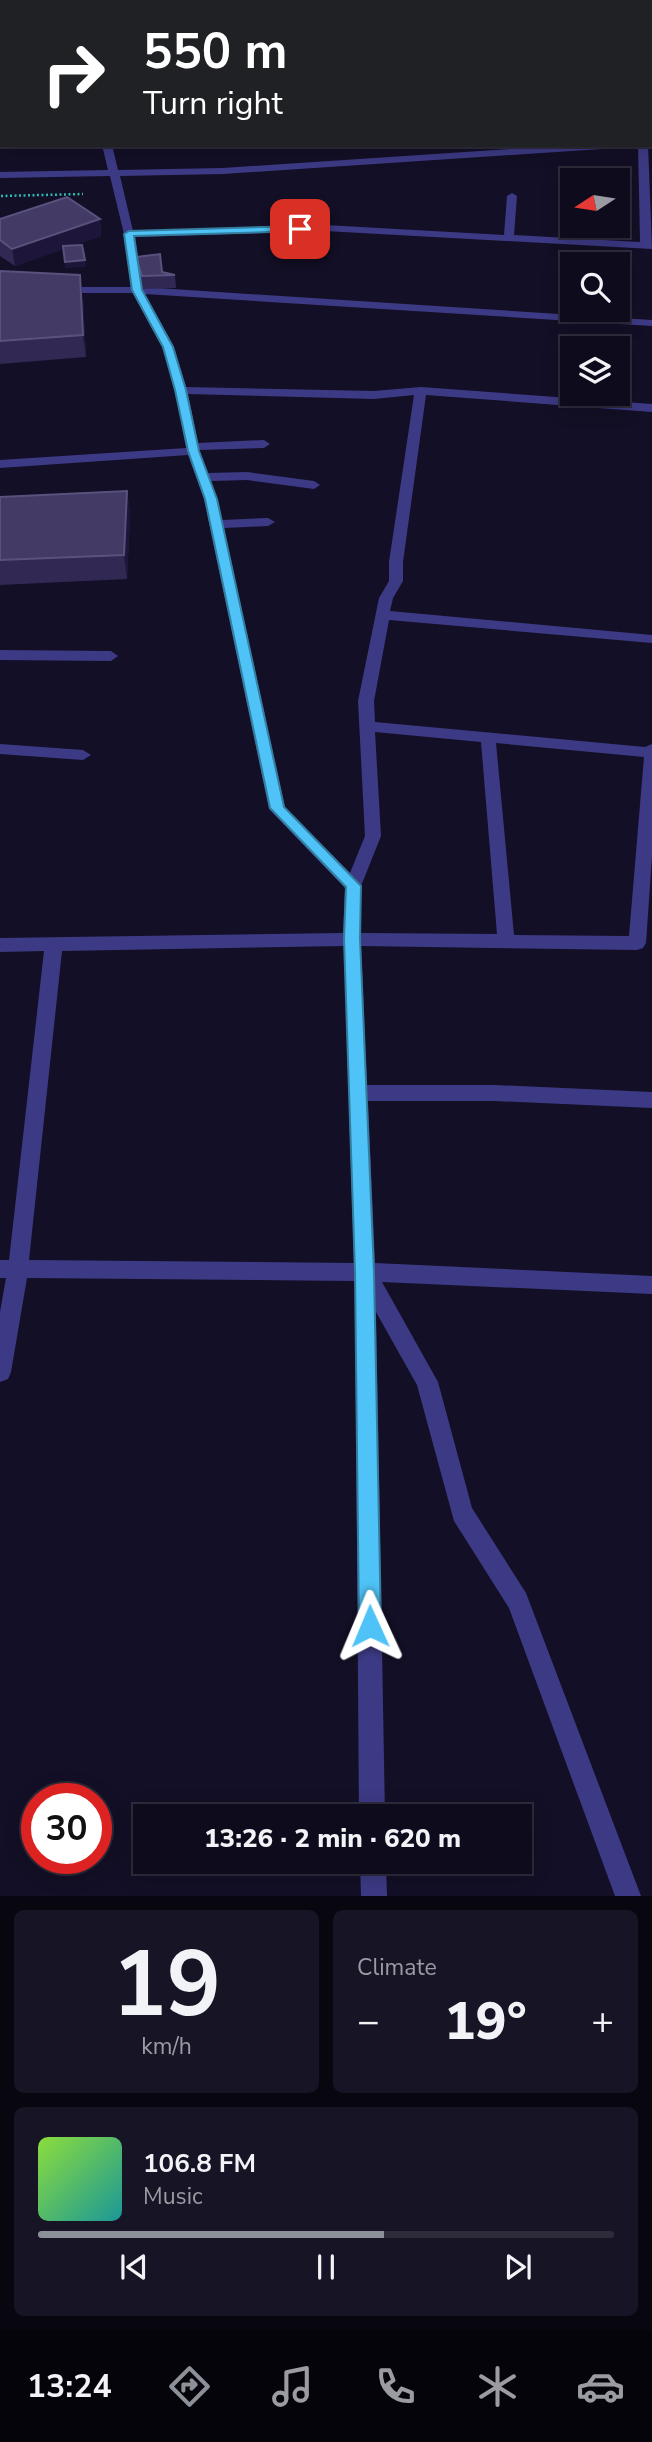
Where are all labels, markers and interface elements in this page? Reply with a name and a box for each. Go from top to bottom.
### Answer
text: 550 m [143,18,287,85]
icon: right [28,28,119,119]
text: Turn right [143,82,283,125]
north arrow [560,168,630,238]
map controls [560,168,630,406]
pin [270,199,330,259]
icon: arrive [281,210,319,248]
button: search [560,252,630,322]
button: layers [560,336,630,406]
position arrow [333,1589,407,1663]
speed limit sign: 30 [21,1783,112,1874]
text: 13:26 · 2 min · 620 m [204,1821,461,1856]
text: 19 [112,1923,221,2047]
text: Climate [357,1952,437,1983]
text: 19° [444,1986,527,2057]
text: − [357,1996,380,2047]
text: + [591,1996,614,2047]
text: km/h [141,2031,192,2062]
text: 106.8 FM [143,2146,256,2181]
text: Music [143,2181,203,2212]
icon: previous [115,2248,153,2286]
icon: pause [307,2248,345,2286]
icon: next [499,2248,537,2286]
icon: directions [165,2362,214,2411]
icon: music [268,2362,317,2411]
icon: phone [371,2362,420,2411]
icon: climate [473,2362,522,2411]
icon: car [576,2362,625,2411]
text: 13:24 [27,2365,112,2408]

